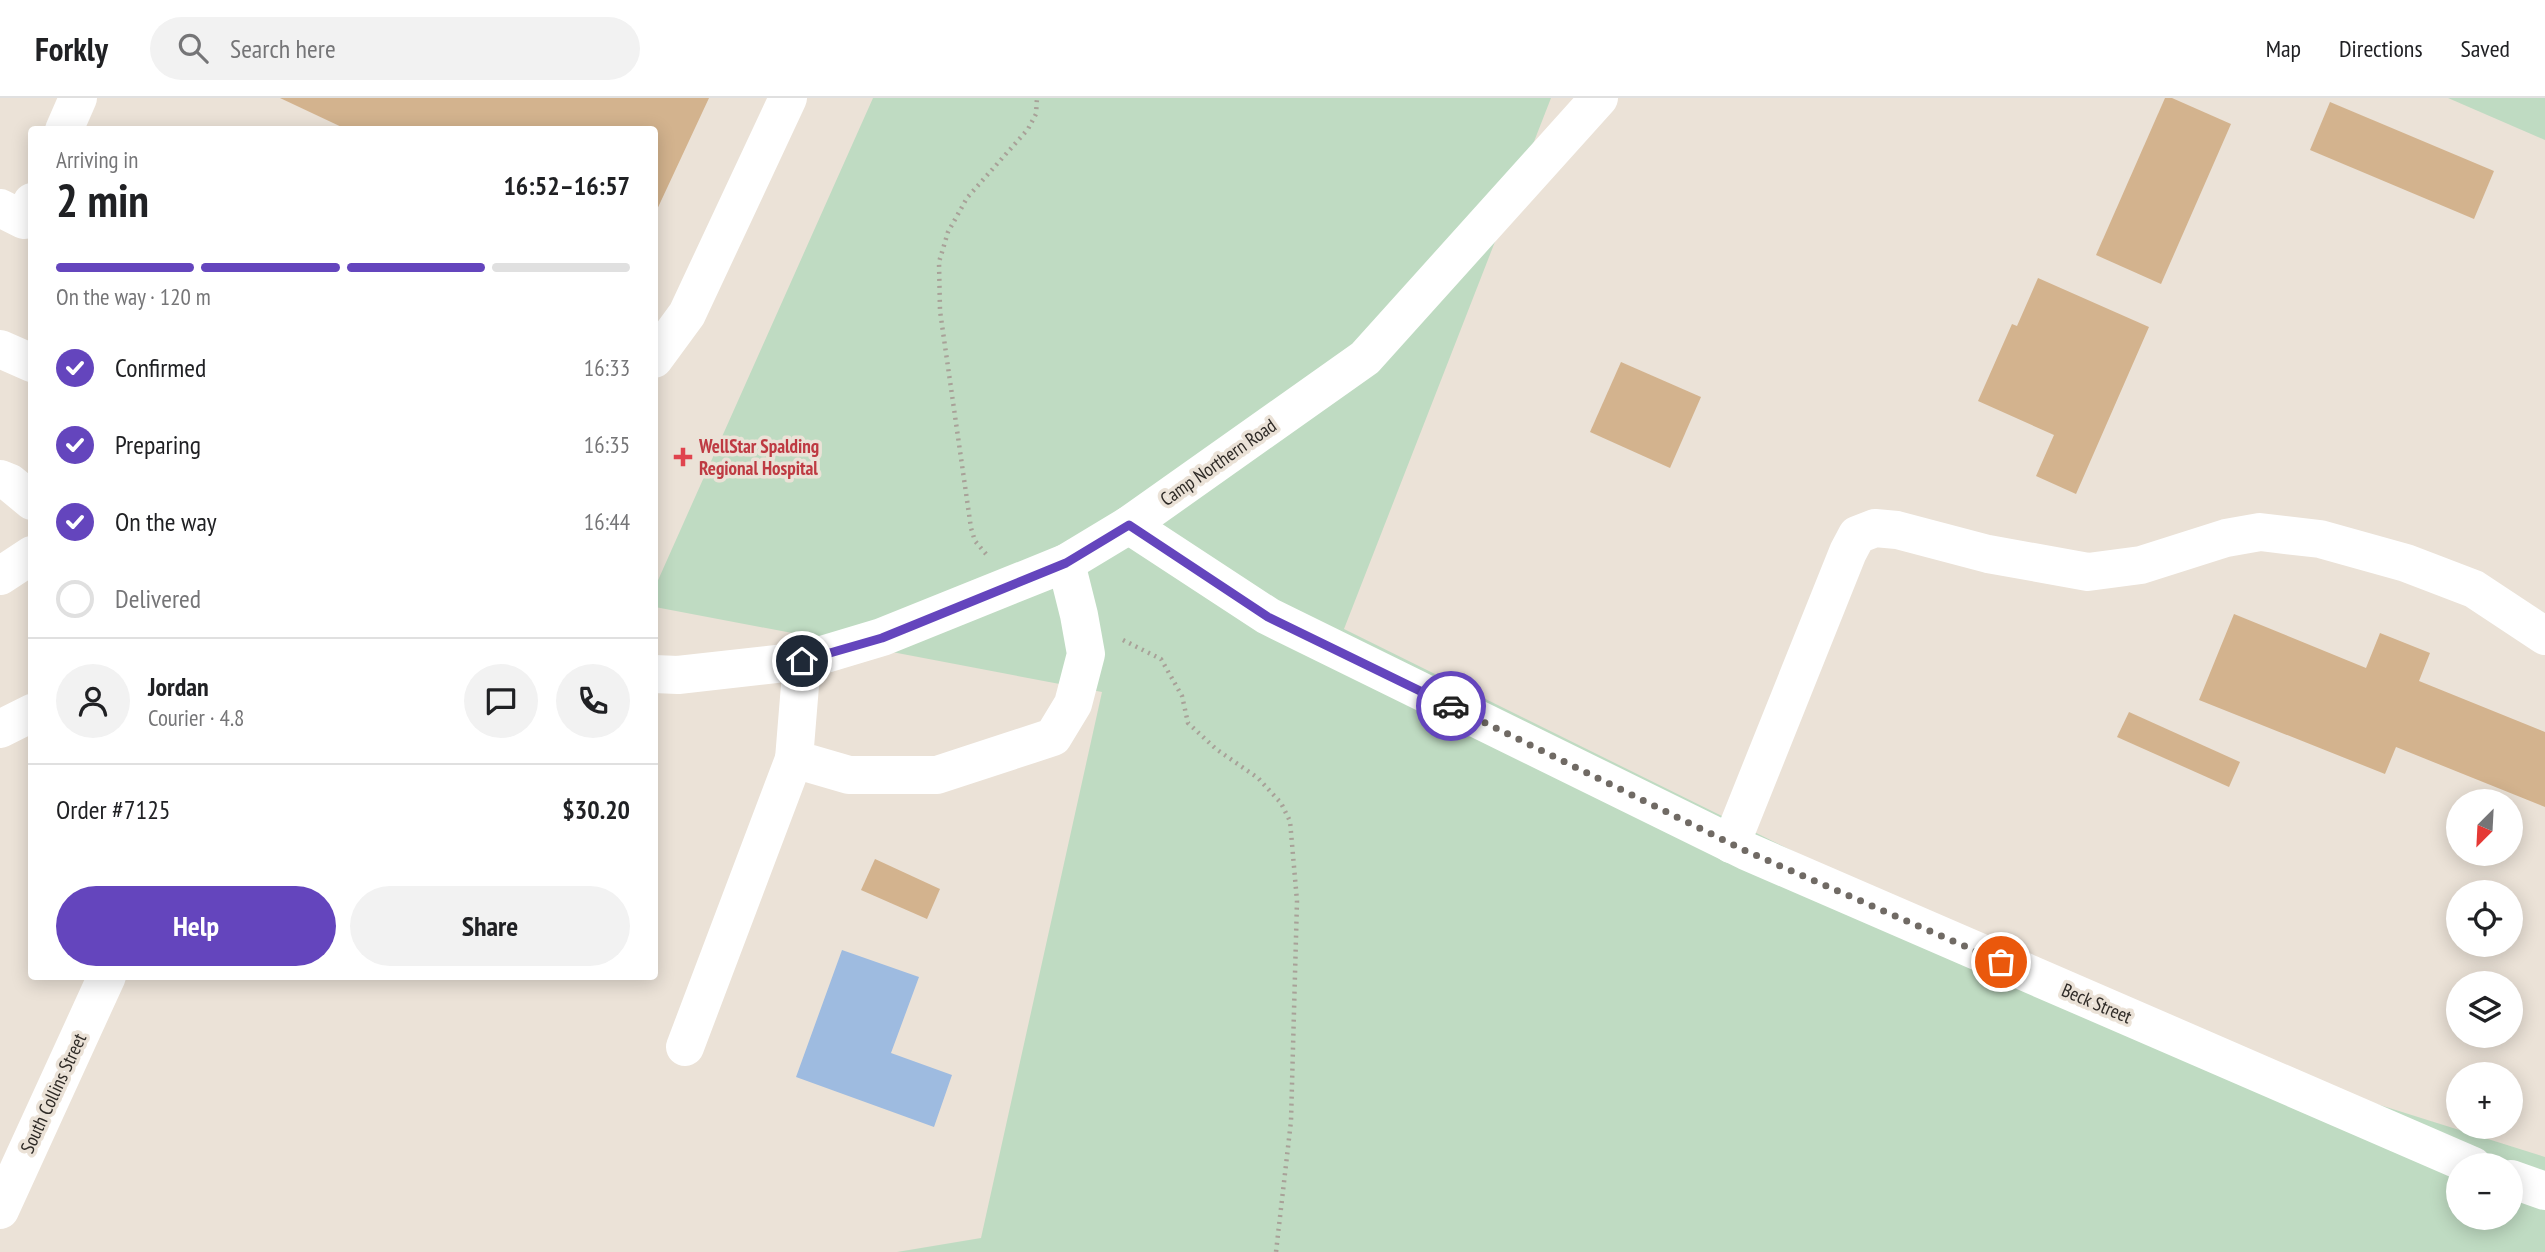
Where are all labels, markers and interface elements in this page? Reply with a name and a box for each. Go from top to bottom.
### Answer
search box [150,17,640,80]
text: Forkly [35,27,108,70]
icon: search [174,29,212,67]
text: Search here [230,32,336,65]
text: Map [2266,33,2301,64]
text: Directions [2339,33,2423,64]
text: Saved [2461,33,2510,64]
text: Arriving in [56,145,138,174]
text: 16:52–16:57 [503,169,630,202]
text: 2 min [56,170,149,230]
text: On the way · 120 m [56,282,211,311]
icon: check [56,349,94,387]
text: Confirmed [115,351,206,384]
text: 16:33 [584,353,630,382]
street label: Camp Northern Road [1155,413,1281,511]
icon: check [56,426,94,464]
text: Preparing [115,428,201,461]
text: 16:35 [584,430,630,459]
place label: WellStar Spalding Regional Hospital [698,434,819,480]
marker: WellStar Spalding Regional Hospital [673,447,693,467]
icon: check [56,503,94,541]
text: On the way [115,505,217,538]
text: 16:44 [584,507,630,536]
text: Delivered [115,582,201,615]
pin [772,631,832,691]
icon: home [783,642,821,680]
button: person [56,664,130,738]
button: chat [464,664,538,738]
button: phone [556,664,630,738]
text: Jordan [148,670,209,703]
courier [1416,671,1486,741]
icon: car [1432,687,1470,725]
text: Courier · 4.8 [148,703,244,732]
north arrow [2446,789,2524,866]
map controls [2446,789,2523,1230]
text: Order #7125 [56,793,171,826]
text: $30.20 [562,793,630,826]
button: locate [2446,880,2523,957]
button: Help [56,886,336,966]
button: Share [350,886,630,966]
pin [1971,932,2031,992]
icon: bag [1982,943,2020,981]
button: layers [2446,971,2523,1048]
street label: Beck Street [2058,978,2136,1029]
street label: South Collins Street [15,1028,92,1157]
button: + [2446,1062,2523,1139]
button: − [2446,1153,2523,1230]

